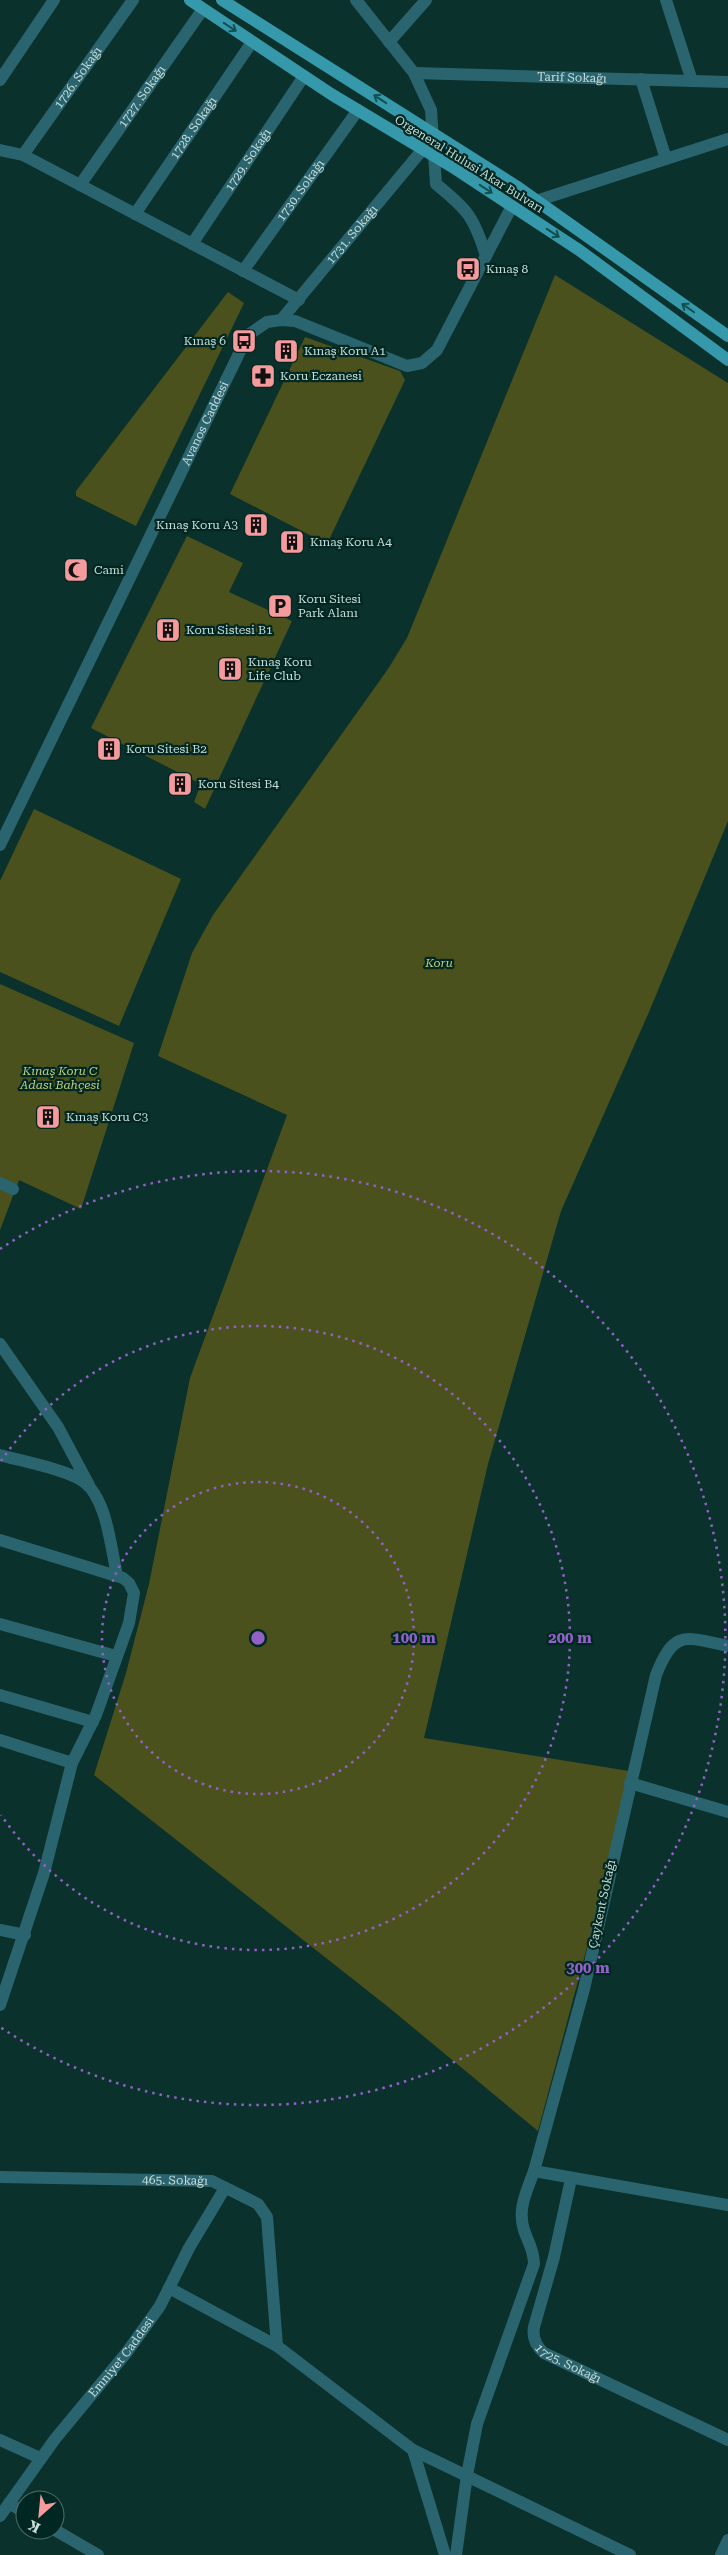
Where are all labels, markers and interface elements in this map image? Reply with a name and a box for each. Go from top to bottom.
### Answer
one-way arrow [223,22,237,32]
street label: 1726. Sokağı [51,44,105,111]
street label: 1727. Sokağı [115,63,168,130]
street label: Tarif Sokağı [537,70,607,86]
street label: 1728. Sokağı [167,94,220,162]
one-way arrow [373,94,387,104]
street label: Orgeneral Hulusi Akar Bulvarı [392,112,546,216]
street label: 1729. Sokağı [222,126,274,194]
street label: 1730. Sokağı [274,157,327,224]
one-way arrow [478,184,492,194]
street label: 1731. Sokağı [323,202,381,267]
one-way arrow [546,228,560,238]
bus stop icon: Kınaş 8 [455,256,481,282]
place label: Kınaş 8 [486,262,529,276]
one-way arrow [681,303,695,313]
bus stop icon: Kınaş 6 [231,328,257,354]
place label: Kınaş 6 [184,334,226,348]
building icon: Kınaş Koru A1 [273,338,299,364]
place label: Kınaş Koru A1 [304,344,386,358]
pharmacy icon: Koru Eczanesi [250,363,276,389]
place label: Koru Eczanesi [280,369,362,383]
street label: Avanos Caddesi [179,379,232,468]
building icon: Kınaş Koru A3 [243,512,269,538]
place label: Kınaş Koru A3 [156,518,238,532]
building icon: Kınaş Koru A4 [279,529,305,555]
place label: Kınaş Koru A4 [310,535,392,549]
mosque icon: Cami [63,557,89,583]
place label: Cami [94,563,124,577]
place label: Koru Sitesi Park Alanı [298,592,361,620]
parking icon: Koru Sitesi Park Alanı [267,593,293,619]
building icon: Koru Sistesi B1 [155,617,181,643]
place label: Koru Sistesi B1 [186,623,273,637]
place label: Kınaş Koru Life Club [248,655,312,683]
building icon: Kınaş Koru Life Club [217,656,243,682]
building icon: Koru Sitesi B2 [96,736,122,762]
place label: Koru Sitesi B2 [126,742,207,756]
building icon: Koru Sitesi B4 [167,771,193,797]
place label: Koru Sitesi B4 [198,777,279,791]
park label: Koru [424,956,453,970]
park label: Kınaş Koru C Adası Bahçesi [19,1064,100,1092]
building icon: Kınaş Koru C3 [35,1104,61,1130]
place label: Kınaş Koru C3 [66,1110,148,1124]
centre of rings [249,1629,267,1647]
text: 100 m [392,1629,436,1647]
text: 200 m [548,1629,592,1647]
street label: Çaykent Sokağı [586,1858,618,1950]
text: 300 m [566,1959,610,1977]
street label: 465. Sokağı [142,2173,208,2188]
street label: Emniyet Caddesi [86,2314,157,2400]
street label: 1725. Sokağı [532,2341,604,2386]
north arrow [15,2490,65,2540]
text: K [26,2517,43,2536]

